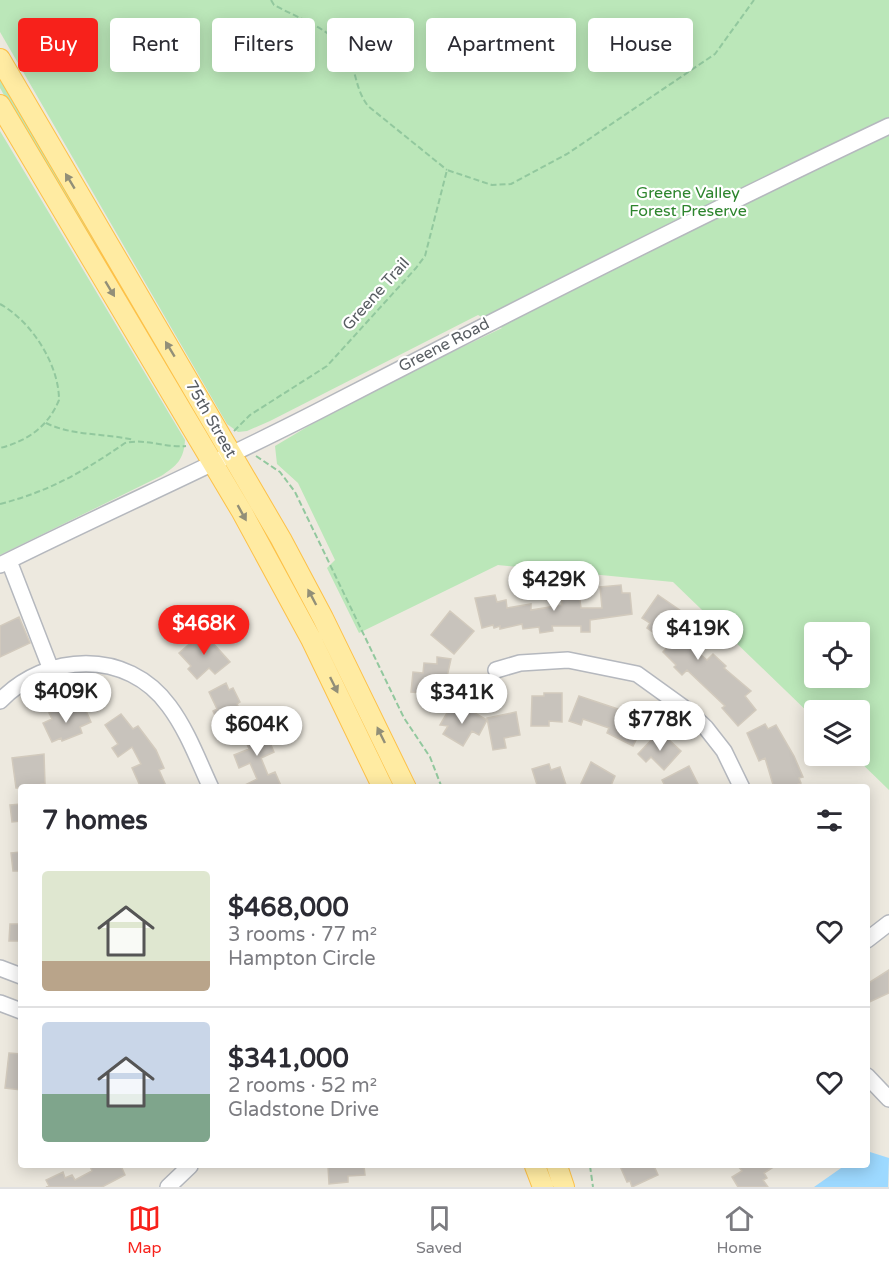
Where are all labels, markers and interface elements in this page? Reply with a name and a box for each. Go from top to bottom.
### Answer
chip: Buy [18,18,98,72]
chip: Rent [110,18,200,72]
chip: Filters [212,18,315,72]
chip: New [327,18,414,72]
chip: Apartment [426,18,576,72]
chip: House [588,18,693,72]
one-way arrow [65,172,75,189]
park label: Greene Valley Forest Preserve [629,183,747,221]
street label: Greene Trail [338,254,414,334]
one-way arrow [105,281,116,297]
street label: Greene Road [395,314,493,376]
one-way arrow [164,341,175,357]
street label: 75th Street [181,377,241,461]
one-way arrow [237,505,247,522]
pin: $429K [512,561,596,612]
text: $429K [522,568,586,592]
one-way arrow [307,588,317,605]
pin: $468K [162,605,246,656]
pin: $419K [656,610,740,661]
text: $468K [172,612,236,636]
text: $419K [666,617,730,641]
map controls [804,622,870,766]
button: locate [804,622,870,688]
pin: $409K [24,673,108,724]
pin: $341K [420,674,504,725]
one-way arrow [329,677,338,694]
text: $409K [34,680,98,704]
text: $341K [430,681,494,705]
button: layers [804,700,870,766]
pin: $778K [618,701,702,752]
pin: $604K [215,706,299,757]
text: $778K [628,708,692,732]
text: $604K [225,713,289,737]
one-way arrow [377,726,386,743]
icon: filters [813,804,846,837]
text: 7 homes [42,805,148,836]
text: $468,000 [228,892,349,923]
icon: home [90,895,162,967]
icon: heart [813,915,846,948]
text: 3 rooms · 77 m² [228,923,377,947]
text: Hampton Circle [228,947,375,971]
text: $341,000 [228,1043,349,1074]
icon: home [90,1046,162,1118]
icon: heart [813,1066,846,1099]
text: 2 rooms · 52 m² [228,1074,377,1098]
text: Gladstone Drive [228,1098,379,1122]
tab: Map [127,1202,162,1258]
tab: Saved [416,1202,462,1258]
tab: Home [717,1202,762,1258]

